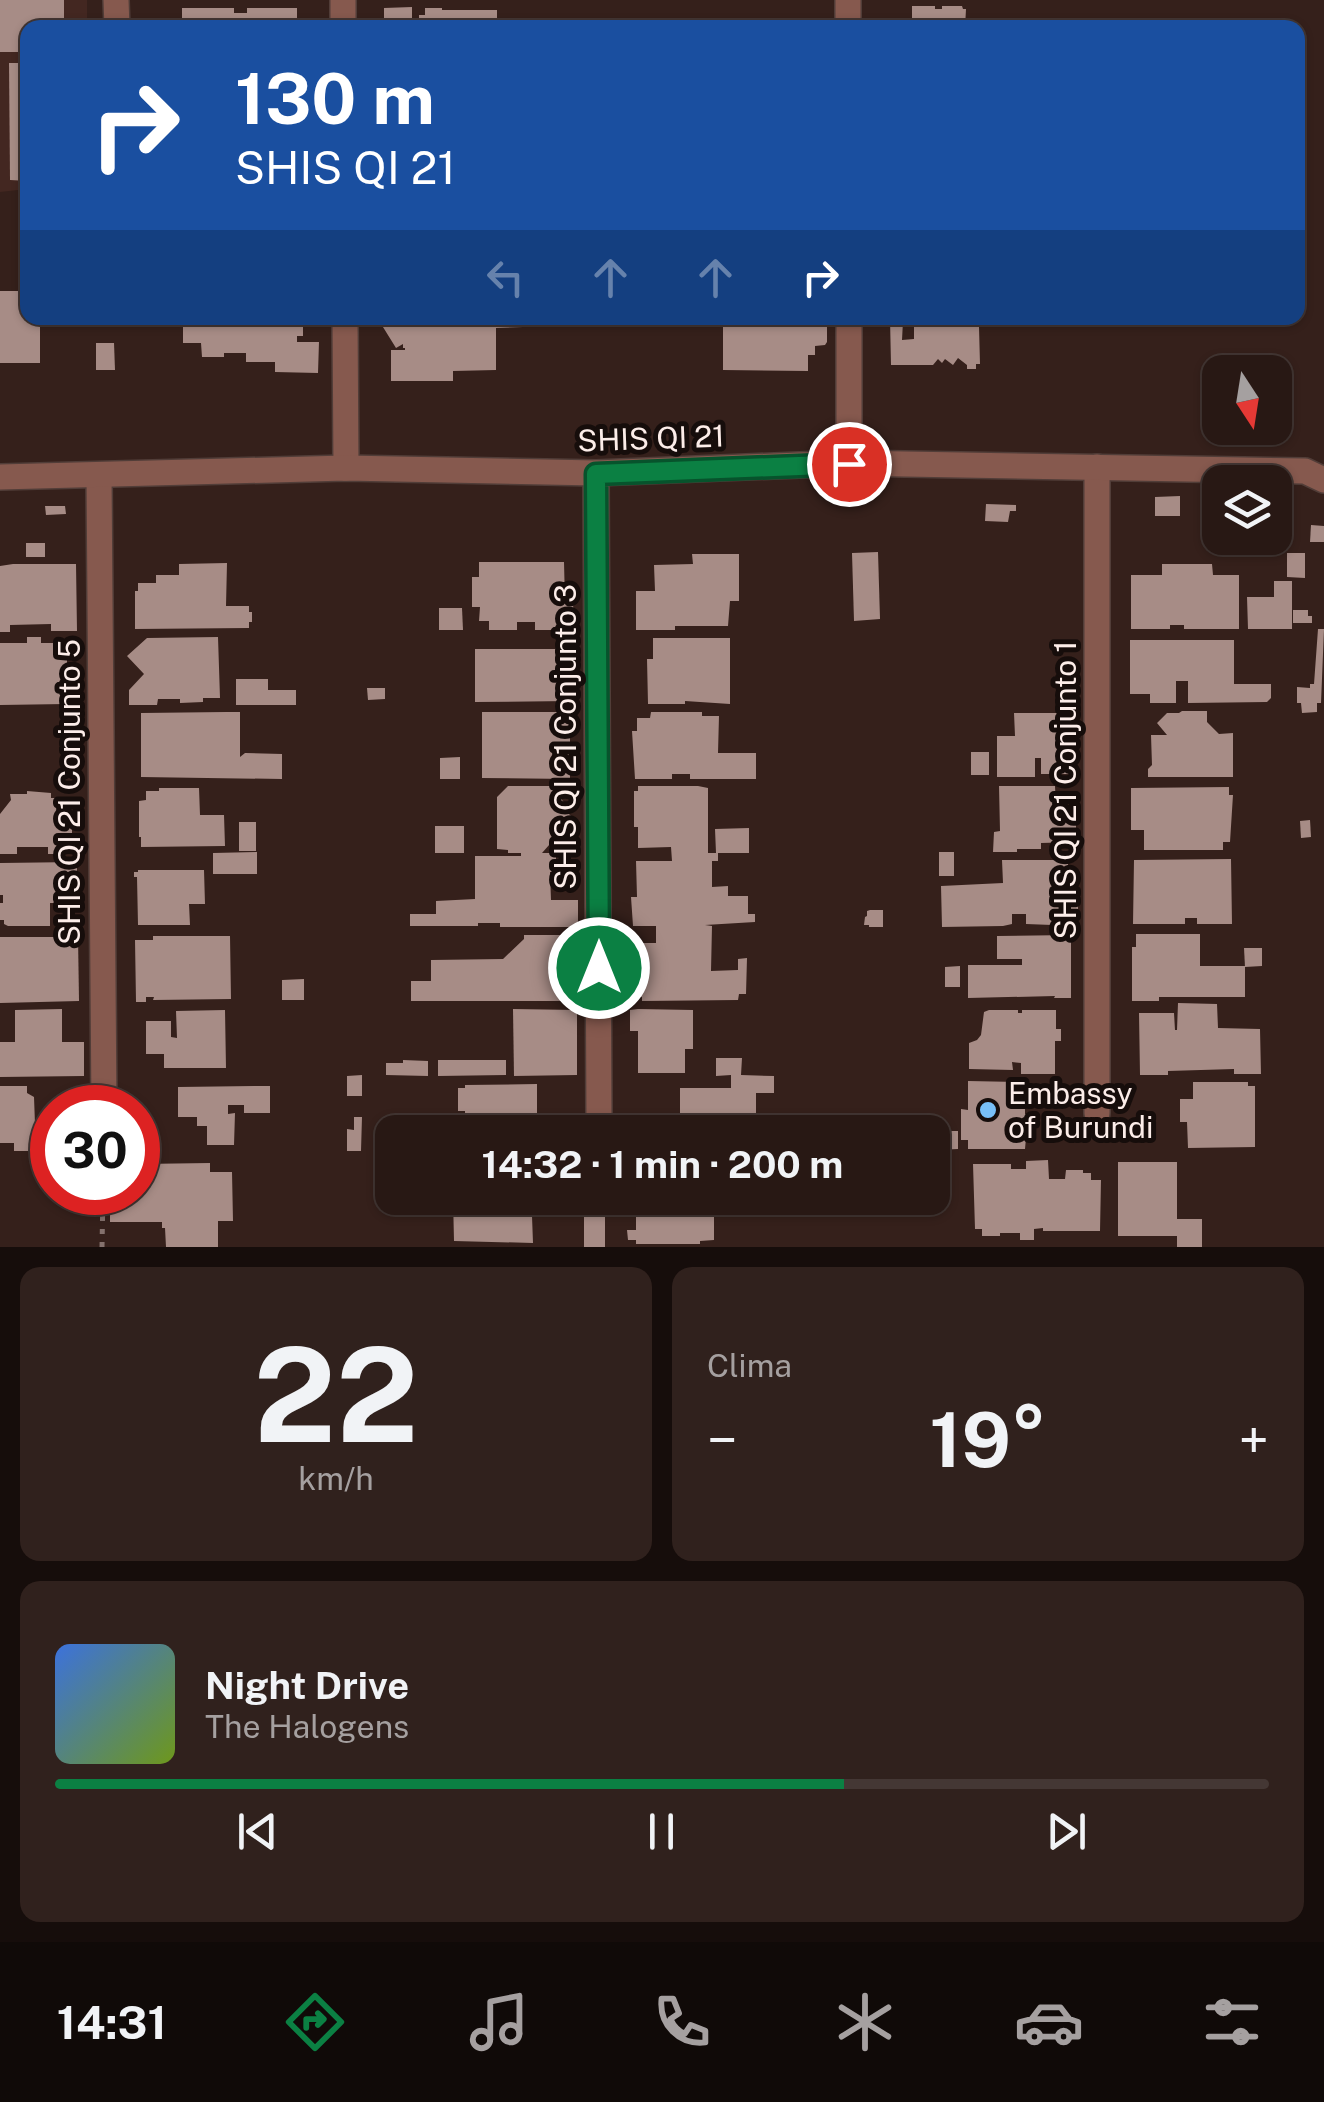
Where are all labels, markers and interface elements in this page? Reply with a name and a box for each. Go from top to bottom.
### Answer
text: 130 m [235,57,435,140]
icon: right [70,60,200,190]
text: SHIS QI 21 [235,141,456,194]
icon: left [478,250,533,305]
icon: ahead [583,250,638,305]
icon: ahead [688,250,743,305]
icon: right [793,250,848,305]
north arrow [1202,355,1292,445]
map controls [1202,355,1292,555]
street label: SHIS QI 21 [577,417,725,459]
pin [807,422,892,507]
icon: arrive [822,437,877,492]
button: layers [1202,465,1292,555]
street label: SHIS QI 21 Conjunto 3 [547,584,583,890]
street label: SHIS QI 21 Conjunto 5 [51,639,87,945]
street label: SHIS QI 21 Conjunto 1 [1047,640,1083,940]
position arrow [547,916,651,1020]
place label: Embassy of Burundi [1008,1075,1153,1145]
speed limit sign: 30 [30,1085,160,1215]
marker: Embassy of Burundi [977,1099,999,1121]
text: 14:32 · 1 min · 200 m [482,1142,843,1187]
text: 22 [253,1319,419,1471]
text: Clima [707,1347,792,1384]
text: 19° [929,1396,1047,1484]
text: − [707,1408,738,1472]
text: + [1238,1408,1269,1472]
text: km/h [298,1460,374,1497]
text: Night Drive [205,1663,409,1708]
text: The Halogens [205,1708,409,1745]
icon: previous [230,1804,285,1859]
icon: pause [634,1804,689,1859]
icon: next [1039,1804,1094,1859]
icon: directions [280,1987,350,2057]
icon: music [464,1987,534,2057]
icon: phone [647,1987,717,2057]
icon: climate [830,1987,900,2057]
icon: car [1014,1987,1084,2057]
icon: filters [1197,1987,1267,2057]
text: 14:31 [57,1996,167,2049]

